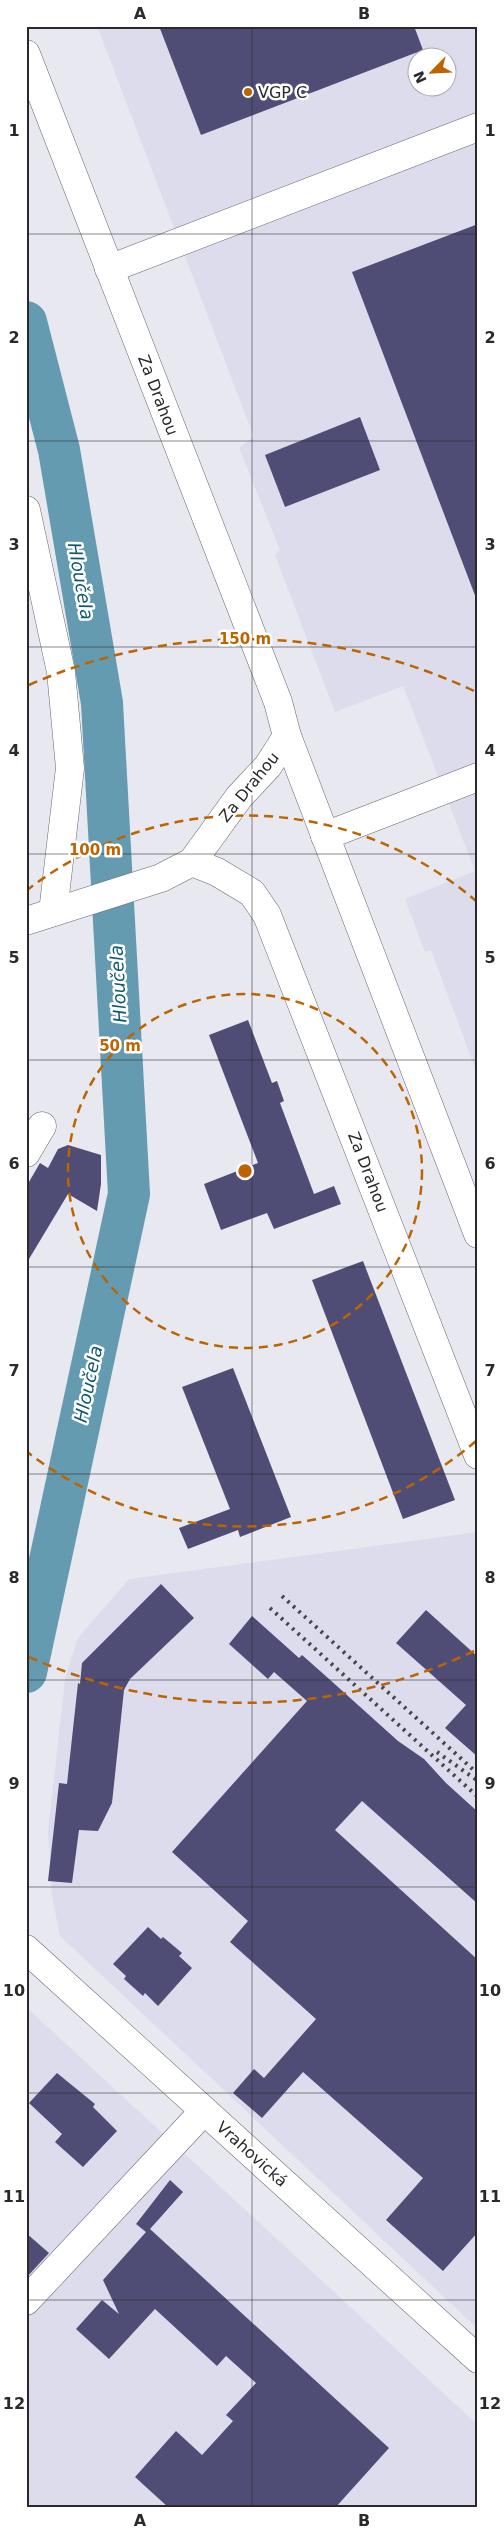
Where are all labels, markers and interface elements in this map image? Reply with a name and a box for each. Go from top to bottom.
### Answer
text: A [134,4,147,23]
text: B [358,4,370,23]
north arrow [406,48,456,98]
text: N [410,69,430,86]
place label: VGP C [258,83,307,102]
marker: VGP C [242,86,254,98]
text: 1 [8,121,20,140]
text: 1 [484,121,496,140]
text: 2 [8,328,20,347]
text: 2 [484,328,496,347]
street label: Za Drahou [134,352,182,438]
text: 3 [8,535,20,554]
text: 3 [484,535,496,554]
water label: Hloučela [64,541,98,621]
text: 150 m [219,630,271,648]
text: 4 [8,741,20,760]
text: 4 [484,741,496,760]
street label: Za Drahou [215,748,283,826]
text: 100 m [69,841,121,859]
water label: Hloučela [105,945,131,1023]
text: 5 [8,948,20,967]
text: 5 [484,948,496,967]
text: 50 m [99,1037,141,1055]
street label: Za Drahou [344,1129,392,1215]
text: 6 [8,1154,20,1173]
text: 6 [484,1154,496,1173]
centre of rings [236,1162,254,1180]
water label: Hloučela [70,1344,106,1424]
text: 7 [8,1361,20,1380]
text: 7 [484,1361,496,1380]
text: 8 [8,1568,20,1587]
text: 8 [484,1568,496,1587]
text: 9 [8,1774,20,1793]
text: 9 [484,1774,496,1793]
text: 10 [3,1981,25,2000]
text: 10 [479,1981,501,2000]
street label: Vrahovická [213,2117,291,2191]
text: 11 [3,2187,25,2206]
text: 11 [479,2187,501,2206]
text: 12 [3,2394,25,2413]
text: 12 [479,2394,501,2413]
text: A [134,2511,147,2530]
text: B [358,2511,370,2530]

